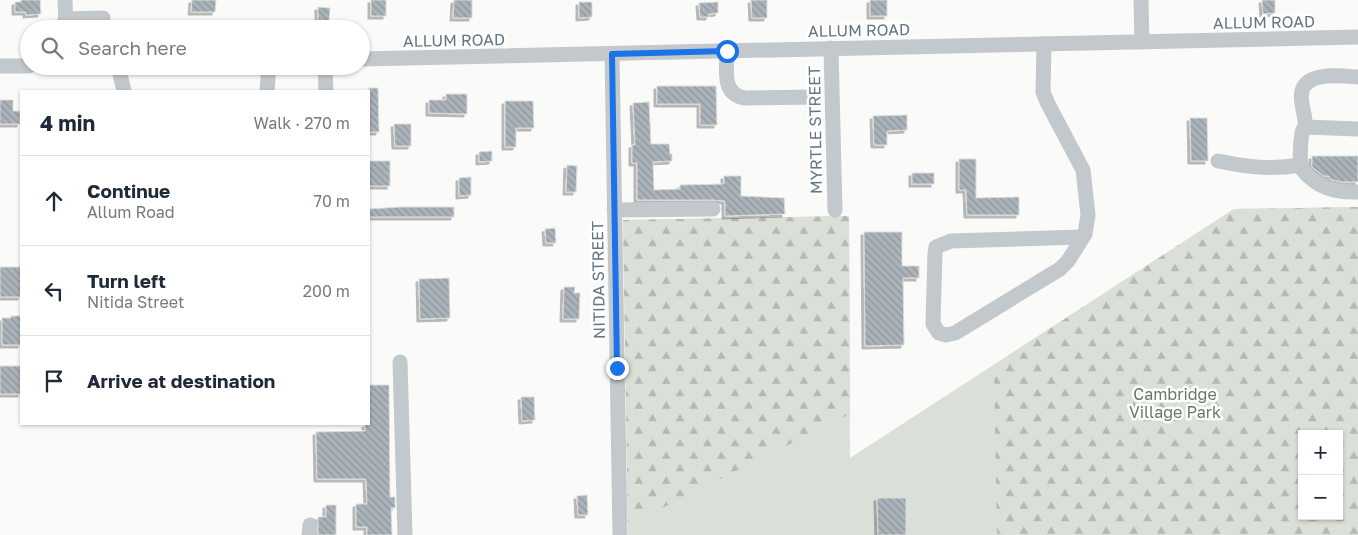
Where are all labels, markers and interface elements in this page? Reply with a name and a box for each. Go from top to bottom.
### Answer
street label: ALLUM ROAD [1213,11,1315,33]
street label: ALLUM ROAD [808,19,910,41]
search box [20,20,370,75]
street label: ALLUM ROAD [403,29,505,51]
icon: search [38,34,66,62]
text: Search here [78,36,187,59]
route start [716,40,739,63]
street label: MYRTLE STREET [804,66,826,194]
text: 4 min [40,110,95,136]
text: Walk · 270 m [253,113,350,133]
text: Continue [87,179,170,202]
icon: ahead [40,187,68,215]
text: 70 m [313,191,350,211]
text: Allum Road [87,202,175,222]
street label: NITIDA STREET [587,221,609,339]
text: Turn left [87,269,166,292]
icon: left [40,277,68,305]
text: 200 m [303,281,350,301]
text: Nitida Street [87,292,184,312]
route end [606,357,629,380]
icon: arrive [40,367,68,395]
text: Arrive at destination [87,369,275,392]
park label: Cambridge Village Park [1129,384,1221,422]
map controls [1298,430,1343,520]
button: + [1298,430,1343,475]
button: − [1298,475,1343,520]

